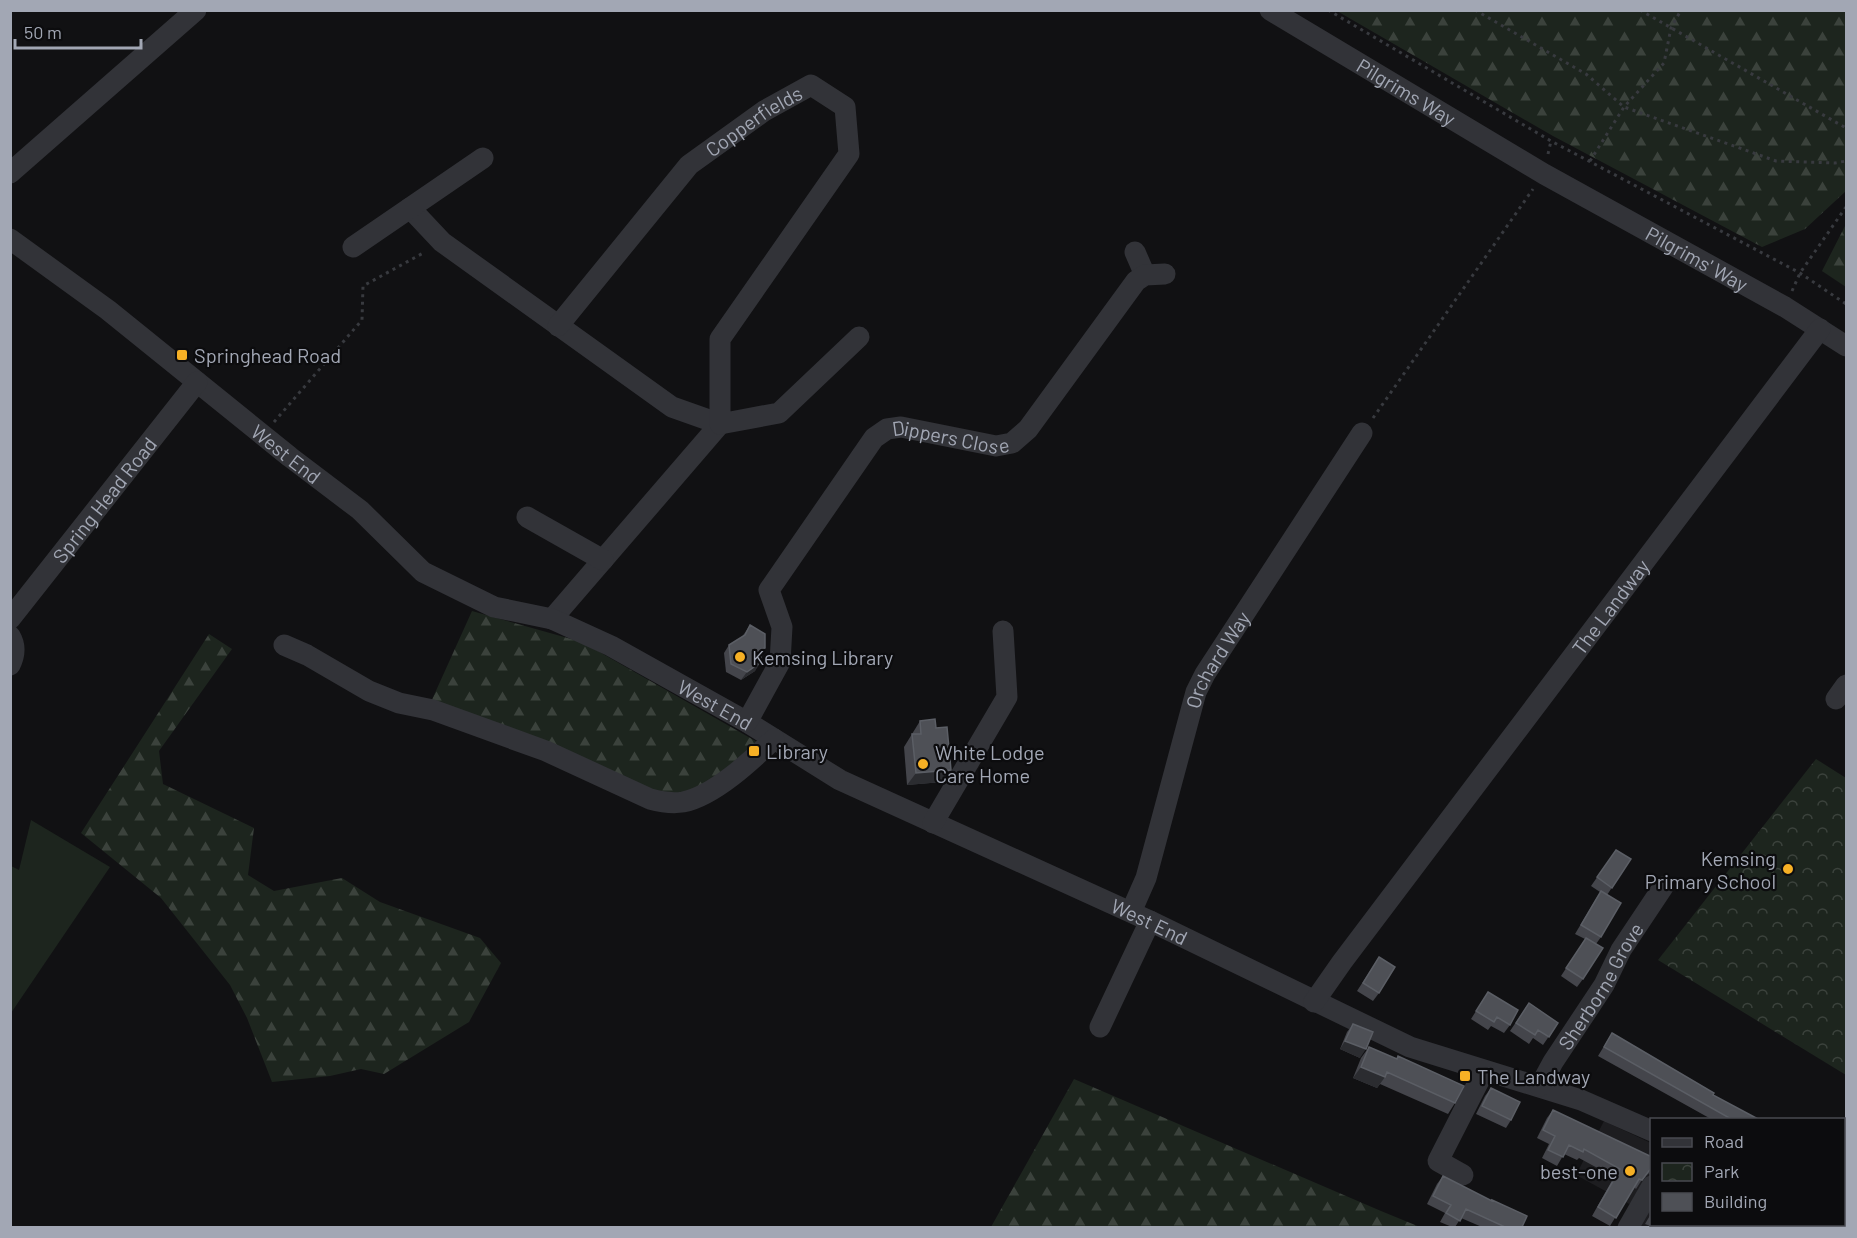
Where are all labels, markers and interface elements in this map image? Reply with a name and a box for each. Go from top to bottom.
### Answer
scale bar [15,12,141,50]
text: 50 m [24,21,62,43]
street label: Pilgrims Way [1353,53,1460,130]
street label: Copperfields [701,80,806,161]
street label: Pilgrims' Way [1642,221,1752,296]
place label: Springhead Road [194,343,341,367]
marker: Springhead Road [175,348,189,362]
street label: Dippers Close [890,415,1011,458]
street label: West End [247,419,326,488]
street label: Spring Head Road [47,432,161,567]
street label: The Landway [1567,554,1654,659]
street label: Orchard Way [1180,607,1255,711]
place label: Kemsing Library [752,645,893,669]
marker: Kemsing Library [733,650,747,664]
street label: West End [674,674,757,735]
place label: Library [766,739,828,763]
place label: White Lodge Care Home [935,740,1045,787]
marker: Library [747,744,761,758]
marker: White Lodge Care Home [916,757,930,771]
place label: Kemsing Primary School [1645,846,1776,893]
marker: Kemsing Primary School [1781,862,1795,876]
street label: West End [1108,893,1192,949]
street label: Sherborne Grove [1553,918,1648,1054]
place label: The Landway [1477,1064,1590,1088]
marker: The Landway [1458,1069,1472,1083]
legend [1650,1118,1845,1226]
text: Road [1704,1130,1744,1152]
place label: best-one [1540,1159,1618,1183]
text: Park [1704,1160,1739,1182]
marker: best-one [1623,1164,1637,1178]
text: Building [1704,1190,1767,1212]

